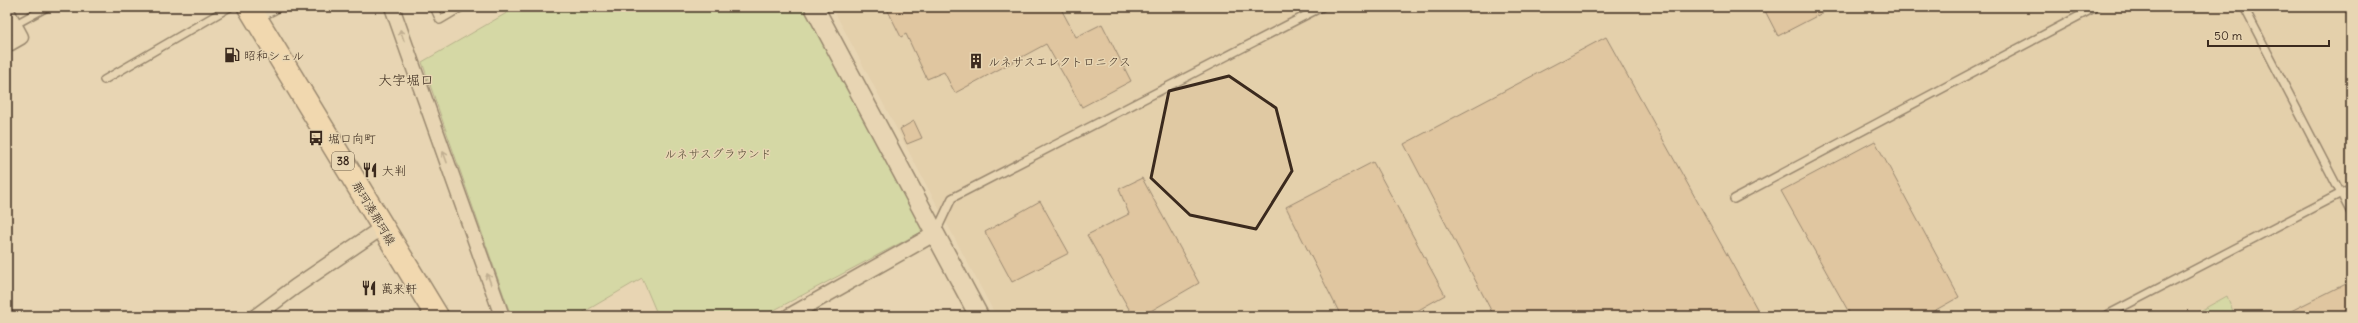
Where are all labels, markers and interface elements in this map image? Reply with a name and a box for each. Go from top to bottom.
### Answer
scale bar [2208,22,2329,48]
text: 50 m [2214,28,2243,43]
one-way arrow [397,29,405,41]
fuel station icon: 昭和シェル [223,46,241,64]
place label: 昭和シェル [244,48,304,63]
building icon: ルネサスエレクトロニクス [967,52,985,70]
place label: ルネサスエレクトロニクス [988,54,1131,69]
district label: 大字堀口 [378,71,434,89]
bus stop icon: 堀口向町 [307,129,325,147]
place label: 堀口向町 [328,131,376,146]
park label: ルネサスグラウンド [664,146,772,161]
one-way arrow [441,151,449,163]
road number: 38 [332,152,354,170]
restaurant icon: 大判 [361,161,379,179]
place label: 大判 [382,163,406,178]
street label: 那珂湊那珂線 [349,178,399,248]
one-way arrow [485,274,493,286]
restaurant icon: 萬来軒 [360,279,378,297]
place label: 萬来軒 [381,281,417,296]

